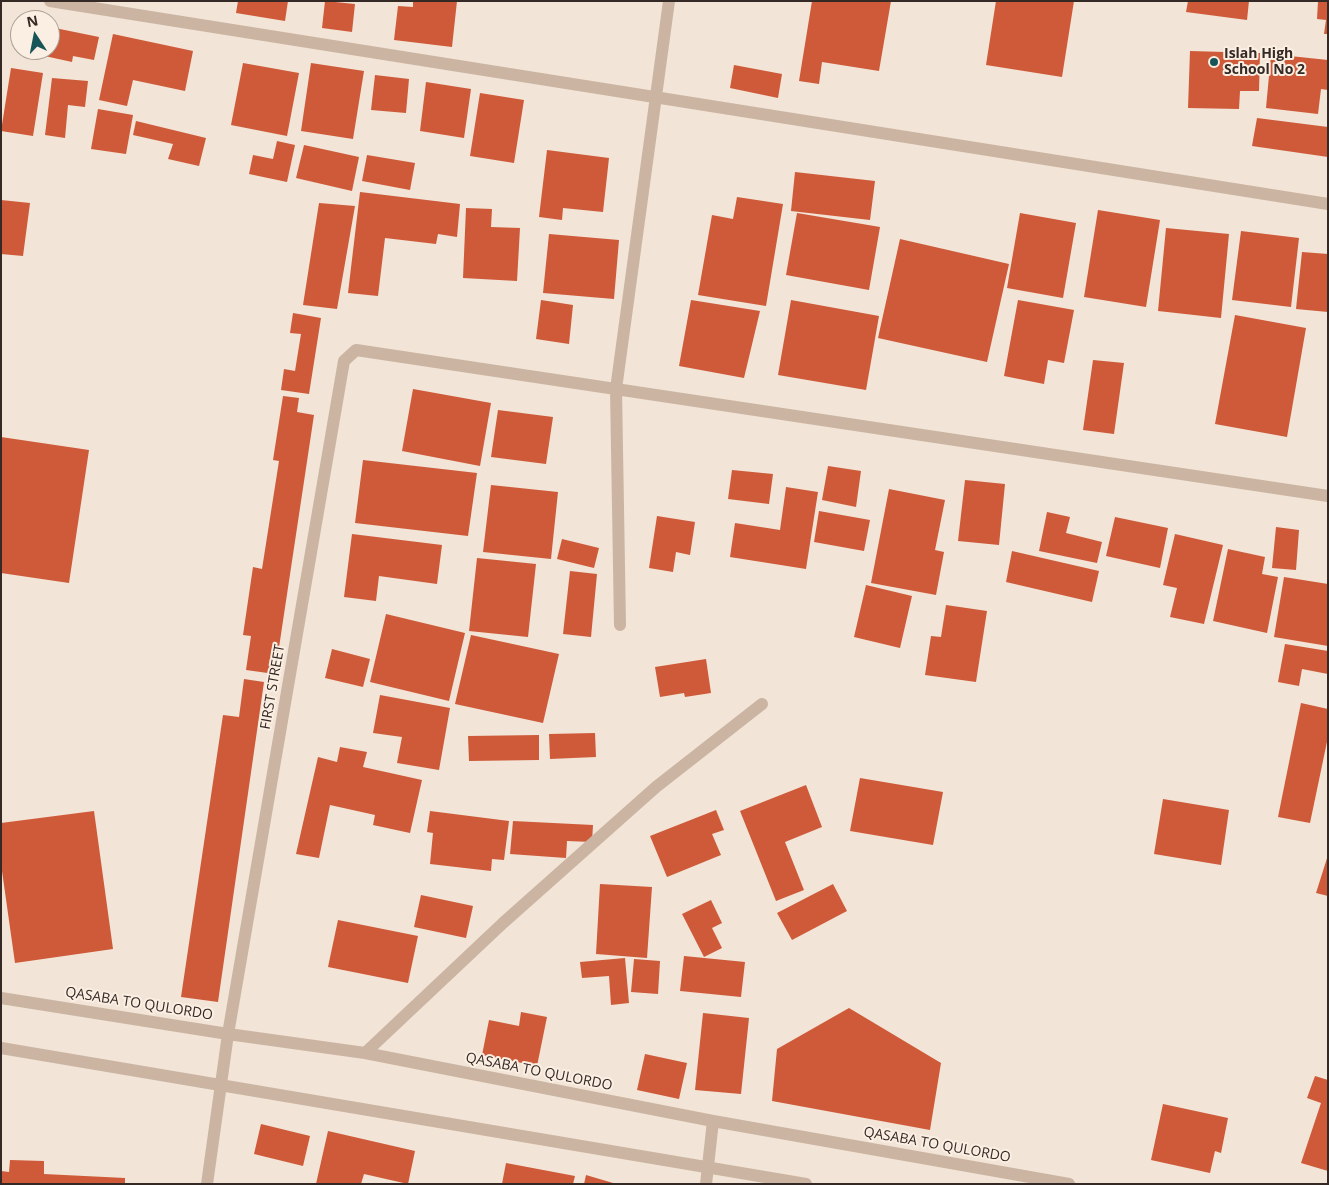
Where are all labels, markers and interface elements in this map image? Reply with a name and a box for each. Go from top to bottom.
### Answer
north arrow [10,10,60,60]
text: N [25,10,40,31]
place label: Islah High School No 2 [1224,46,1305,78]
marker: Islah High School No 2 [1208,56,1220,68]
street label: FIRST STREET [257,643,289,731]
street label: QASABA TO QULORDO [64,984,214,1024]
street label: QASABA TO QULORDO [464,1050,614,1094]
street label: QASABA TO QULORDO [862,1124,1012,1166]

